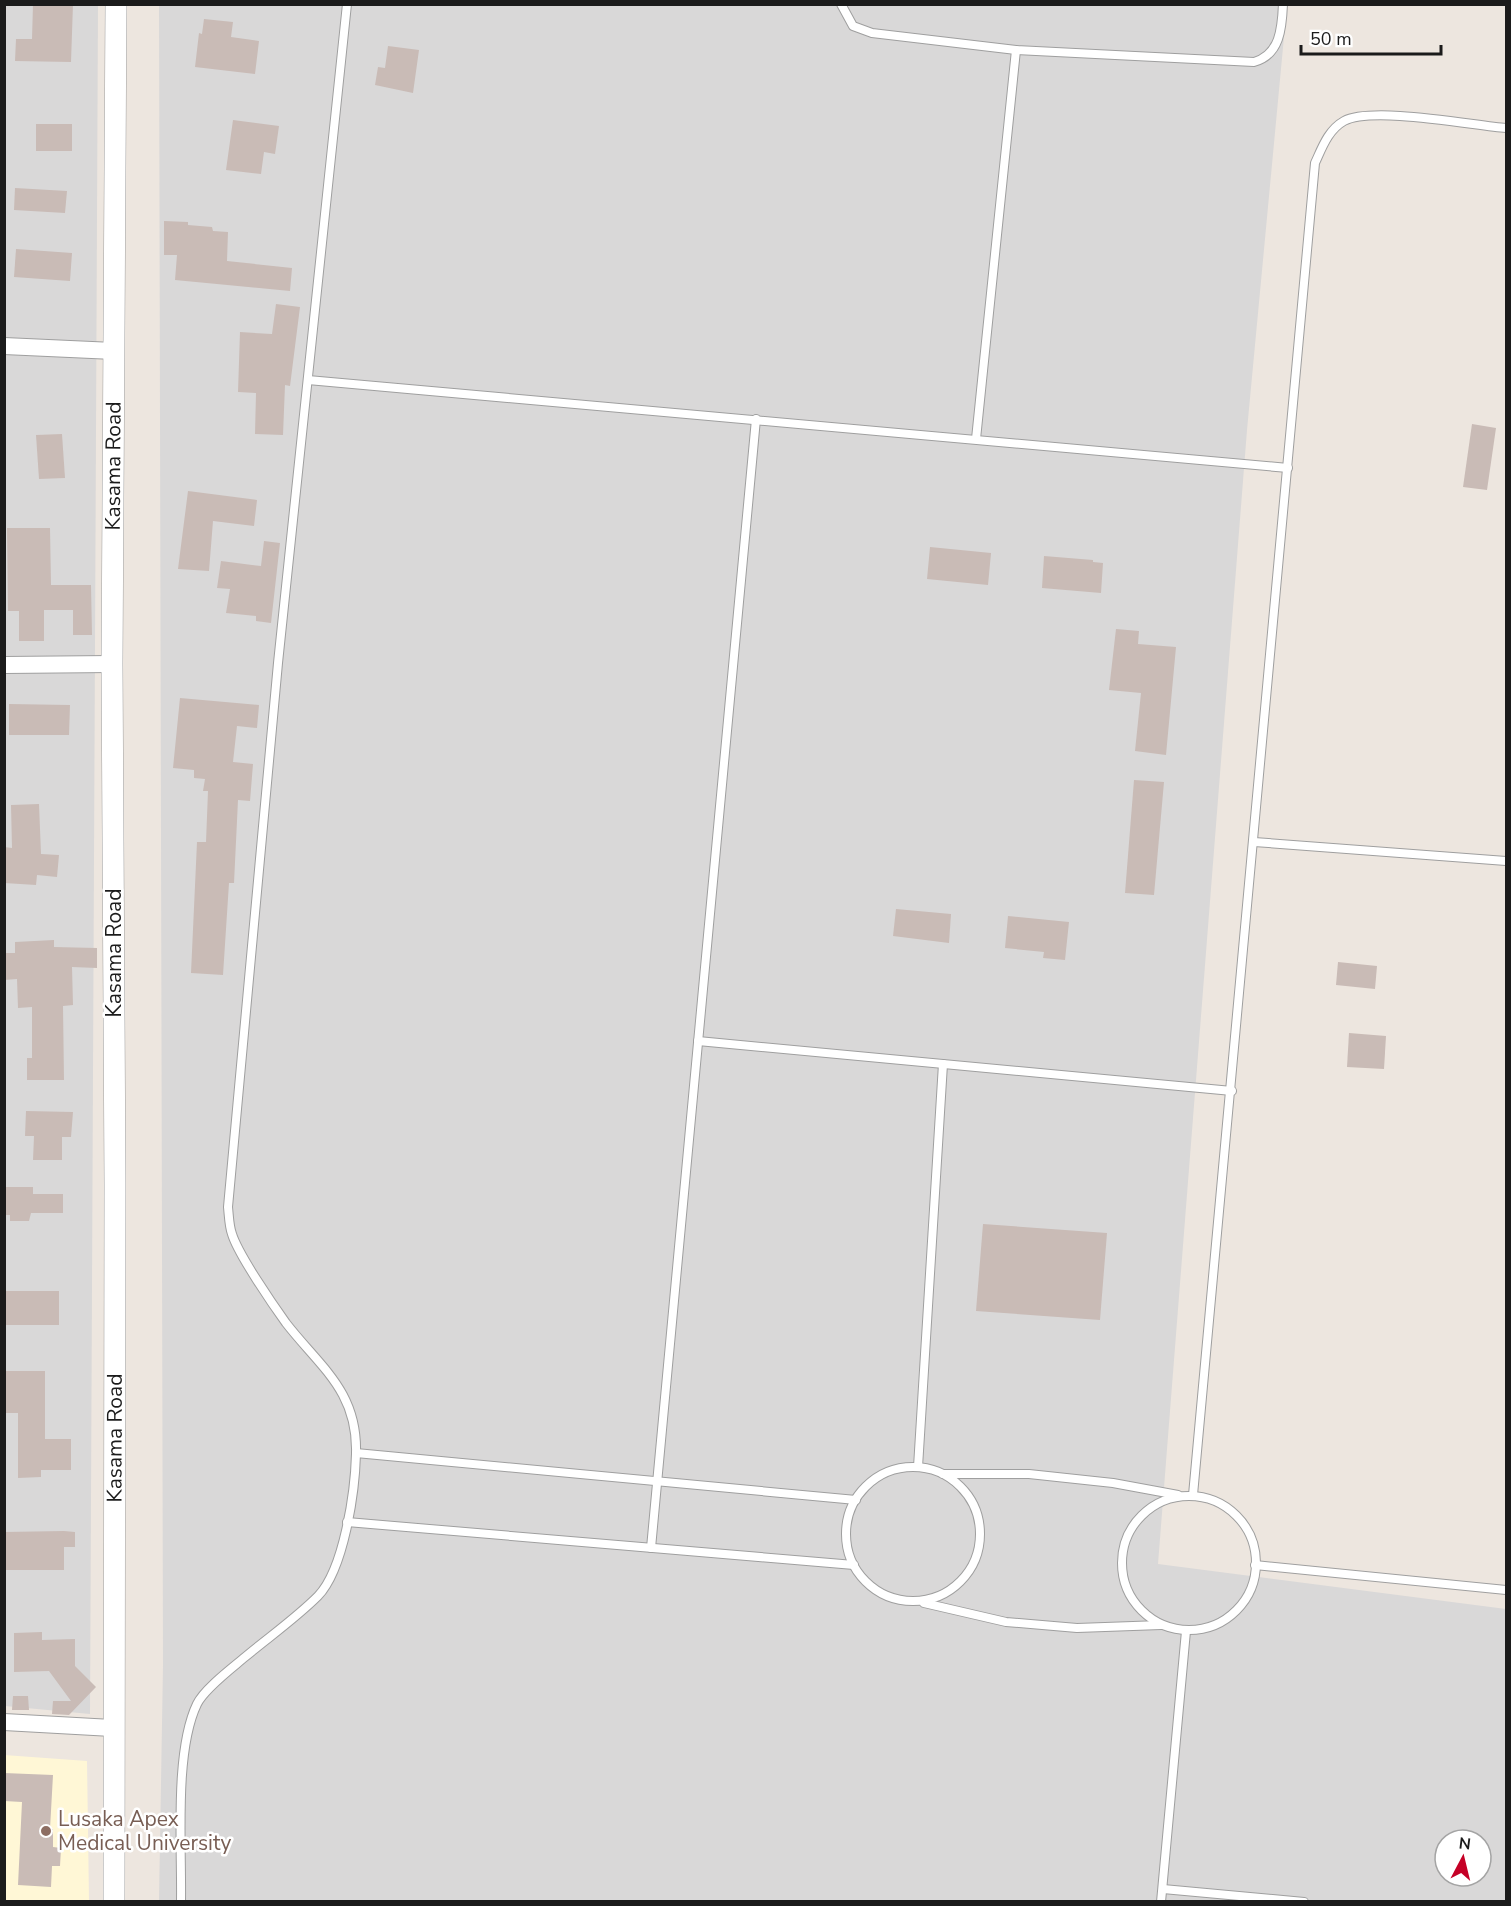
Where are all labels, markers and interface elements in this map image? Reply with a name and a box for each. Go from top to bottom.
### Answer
scale bar [1301,18,1440,56]
text: 50 m [1310,27,1352,51]
street label: Kasama Road [99,401,128,531]
street label: Kasama Road [100,889,128,1017]
street label: Kasama Road [101,1374,129,1502]
place label: Lusaka Apex Medical University [58,1805,231,1857]
marker: Lusaka Apex Medical University [39,1824,53,1838]
north arrow [1433,1828,1493,1888]
text: N [1457,1832,1472,1856]

